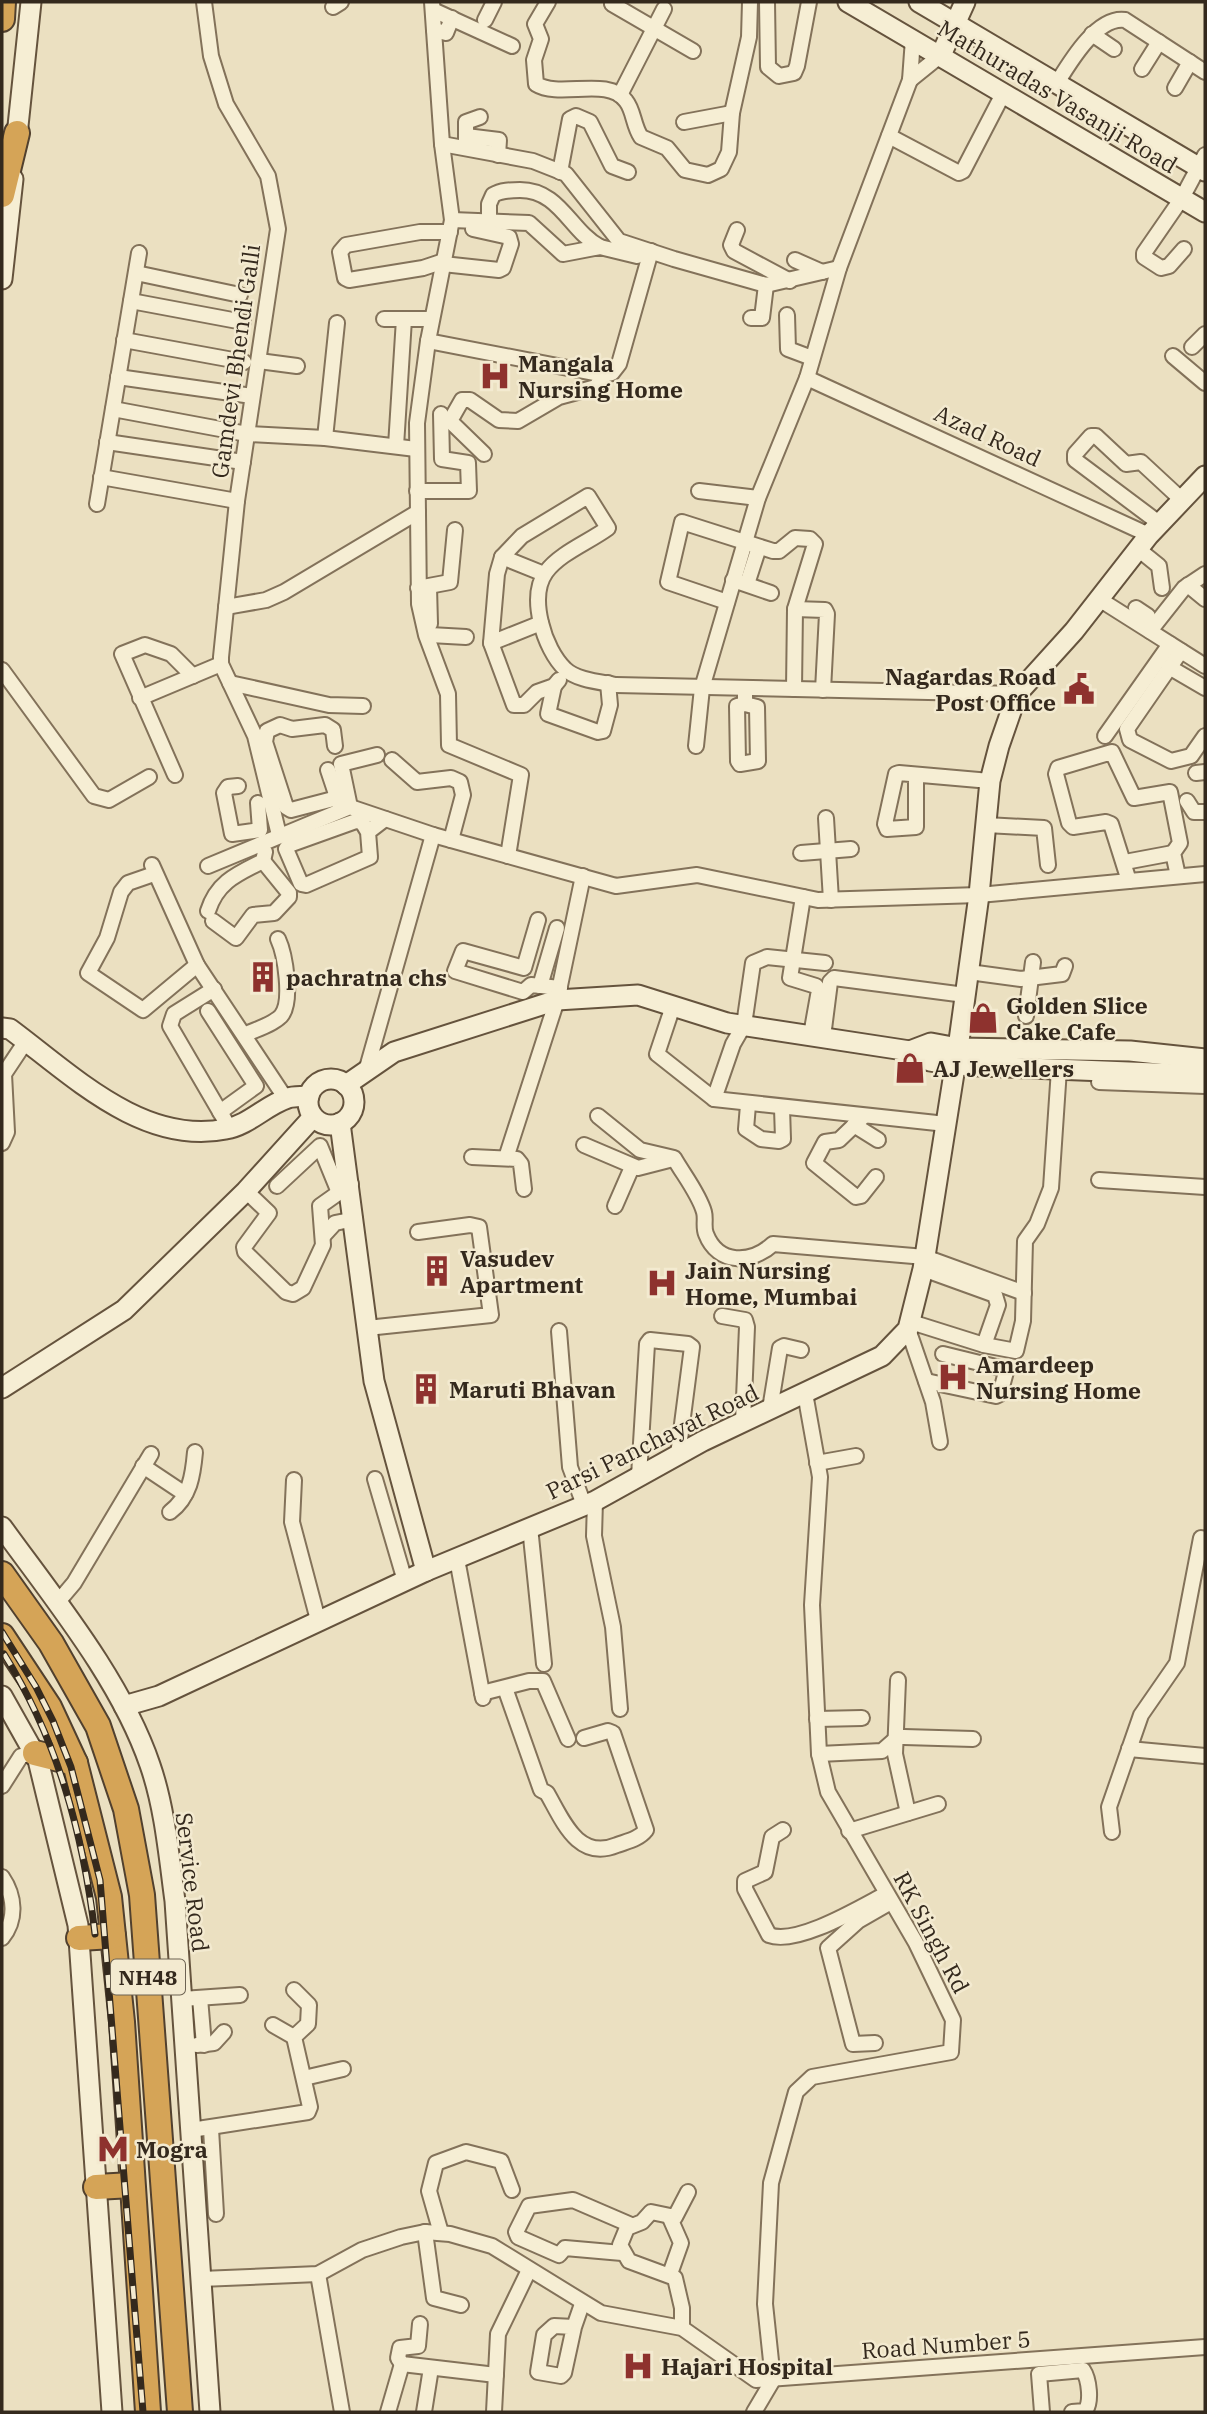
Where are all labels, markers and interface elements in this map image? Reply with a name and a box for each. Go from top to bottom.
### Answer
street label: Mathuradas Vasanji Road [933,13,1183,179]
street label: Gamdevi Bhendi Galli [204,242,266,480]
place label: Mangala Nursing Home [518,348,683,404]
hospital icon: Mangala Nursing Home [478,359,512,393]
street label: Azad Road [930,397,1046,473]
place label: Nagardas Road Post Office [885,661,1056,717]
public building icon: Nagardas Road Post Office [1062,672,1096,706]
building icon: pachratna chs [246,960,280,994]
place label: pachratna chs [286,962,447,992]
place label: Golden Slice Cake Cafe [1006,990,1148,1046]
shop icon: Golden Slice Cake Cafe [966,1001,1000,1035]
shop icon: AJ Jewellers [893,1051,927,1085]
place label: AJ Jewellers [933,1053,1074,1083]
place label: Vasudev Apartment [460,1243,584,1299]
building icon: Vasudev Apartment [420,1254,454,1288]
place label: Jain Nursing Home, Mumbai [685,1255,857,1311]
hospital icon: Jain Nursing Home, Mumbai [645,1266,679,1300]
place label: Amardeep Nursing Home [976,1349,1141,1405]
hospital icon: Amardeep Nursing Home [936,1360,970,1394]
building icon: Maruti Bhavan [409,1372,443,1406]
place label: Maruti Bhavan [449,1374,616,1404]
street label: Parsi Panchayat Road [541,1376,763,1506]
street label: Service Road [170,1810,216,1954]
street label: RK Singh Rd [887,1866,977,1998]
road number: NH48 [111,1960,185,1994]
metro station icon: Mogra [96,2132,130,2166]
place label: Mogra [136,2134,208,2164]
street label: Road Number 5 [860,2323,1032,2365]
hospital icon: Hajari Hospital [621,2349,655,2383]
place label: Hajari Hospital [661,2351,833,2381]

